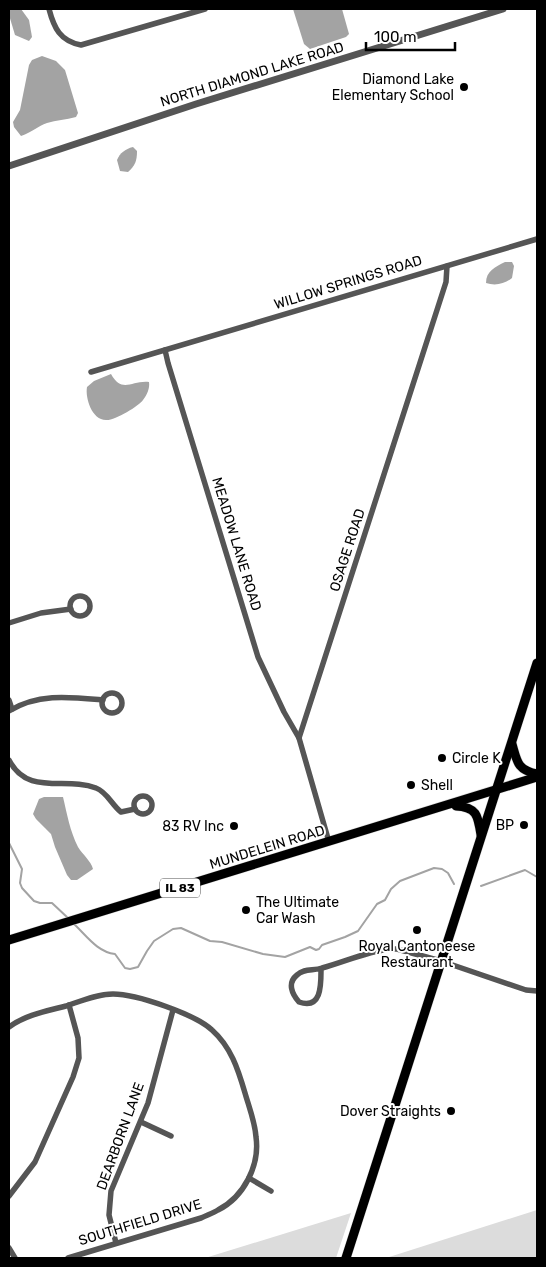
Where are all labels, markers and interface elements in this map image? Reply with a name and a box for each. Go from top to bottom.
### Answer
scale bar [366,20,455,52]
text: 100 m [374,28,416,46]
street label: NORTH DIAMOND LAKE ROAD [158,38,346,111]
place label: Diamond Lake Elementary School [332,71,454,104]
marker: Diamond Lake Elementary School [458,81,470,93]
street label: WILLOW SPRINGS ROAD [272,252,424,313]
street label: MEADOW LANE ROAD [208,475,265,613]
street label: OSAGE ROAD [326,507,369,594]
place label: Circle K [452,750,501,767]
marker: Circle K [436,752,448,764]
place label: Shell [421,777,453,794]
marker: Shell [405,779,417,791]
place label: BP [496,817,514,834]
place label: 83 RV Inc [162,818,224,835]
marker: BP [518,819,530,831]
marker: 83 RV Inc [228,820,240,832]
street label: MUNDELEIN ROAD [207,822,327,873]
road number: IL 83 [160,878,200,898]
place label: The Ultimate Car Wash [256,894,339,927]
marker: The Ultimate Car Wash [240,904,252,916]
marker: Royal Cantoneese Restaurant [411,924,423,936]
place label: Royal Cantoneese Restaurant [359,938,476,971]
street label: DEARBORN LANE [93,1080,148,1192]
place label: Dover Straights [340,1103,441,1120]
marker: Dover Straights [445,1105,457,1117]
street label: SOUTHFIELD DRIVE [77,1196,204,1249]

